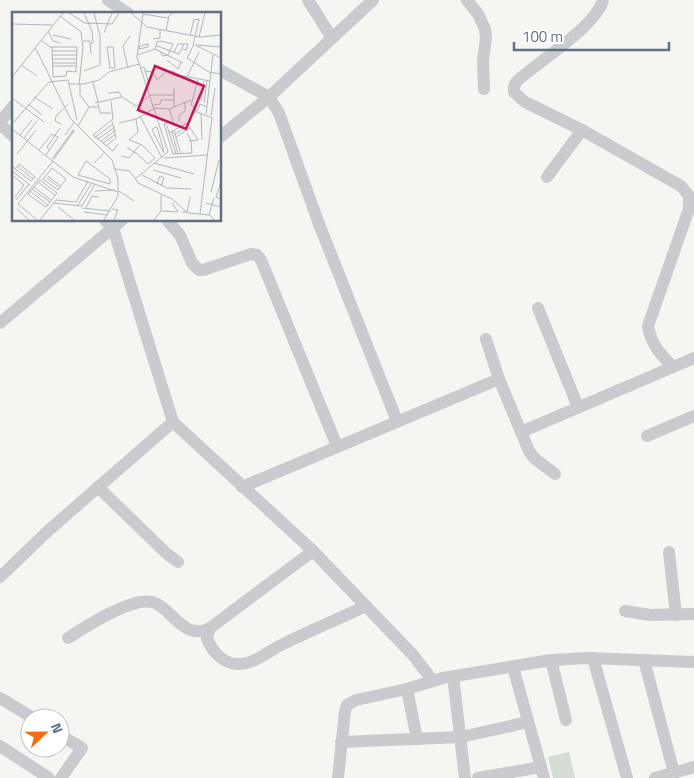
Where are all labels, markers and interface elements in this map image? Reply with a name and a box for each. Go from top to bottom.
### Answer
inset map [12,12,221,221]
scale bar [514,20,669,52]
text: 100 m [522,25,563,48]
north arrow [20,708,70,758]
text: N [46,720,69,736]

